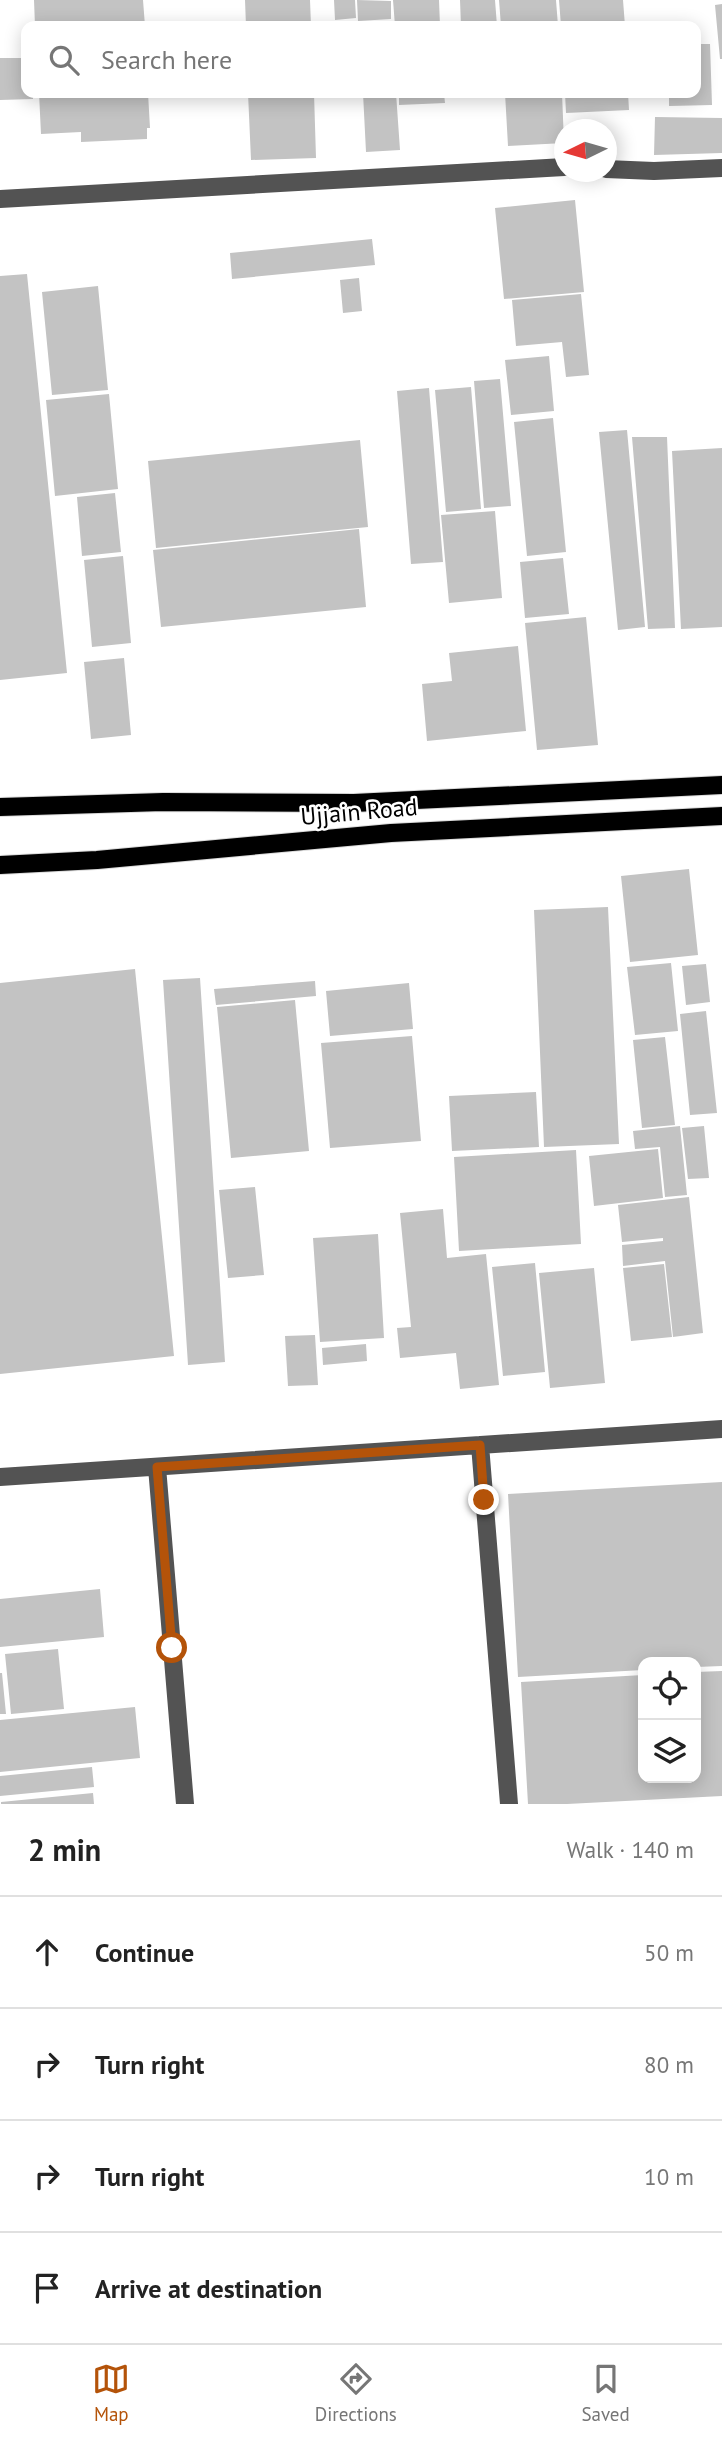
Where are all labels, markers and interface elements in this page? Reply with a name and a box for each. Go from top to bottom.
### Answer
search box [21,21,701,98]
icon: search [45,41,83,79]
text: Search here [101,43,232,76]
north arrow [554,119,617,182]
street label: Ujjain Road [299,791,419,832]
route end [468,1484,499,1515]
route start [156,1632,187,1663]
map controls [638,1657,701,1783]
button: locate [638,1657,701,1720]
button: layers [638,1720,701,1783]
text: 2 min [28,1830,101,1869]
text: Walk · 140 m [567,1835,694,1864]
icon: ahead [28,1933,66,1971]
text: Continue [95,1936,194,1969]
text: 50 m [644,1938,694,1967]
icon: right [28,2045,66,2083]
text: Turn right [95,2048,204,2081]
text: 80 m [644,2050,694,2079]
icon: right [28,2157,66,2195]
text: Turn right [95,2160,204,2193]
text: 10 m [644,2162,694,2191]
icon: arrive [28,2269,66,2307]
text: Arrive at destination [95,2272,322,2305]
tab: Map [92,2360,130,2426]
tab: Directions [315,2360,397,2426]
tab: Saved [581,2360,630,2426]

